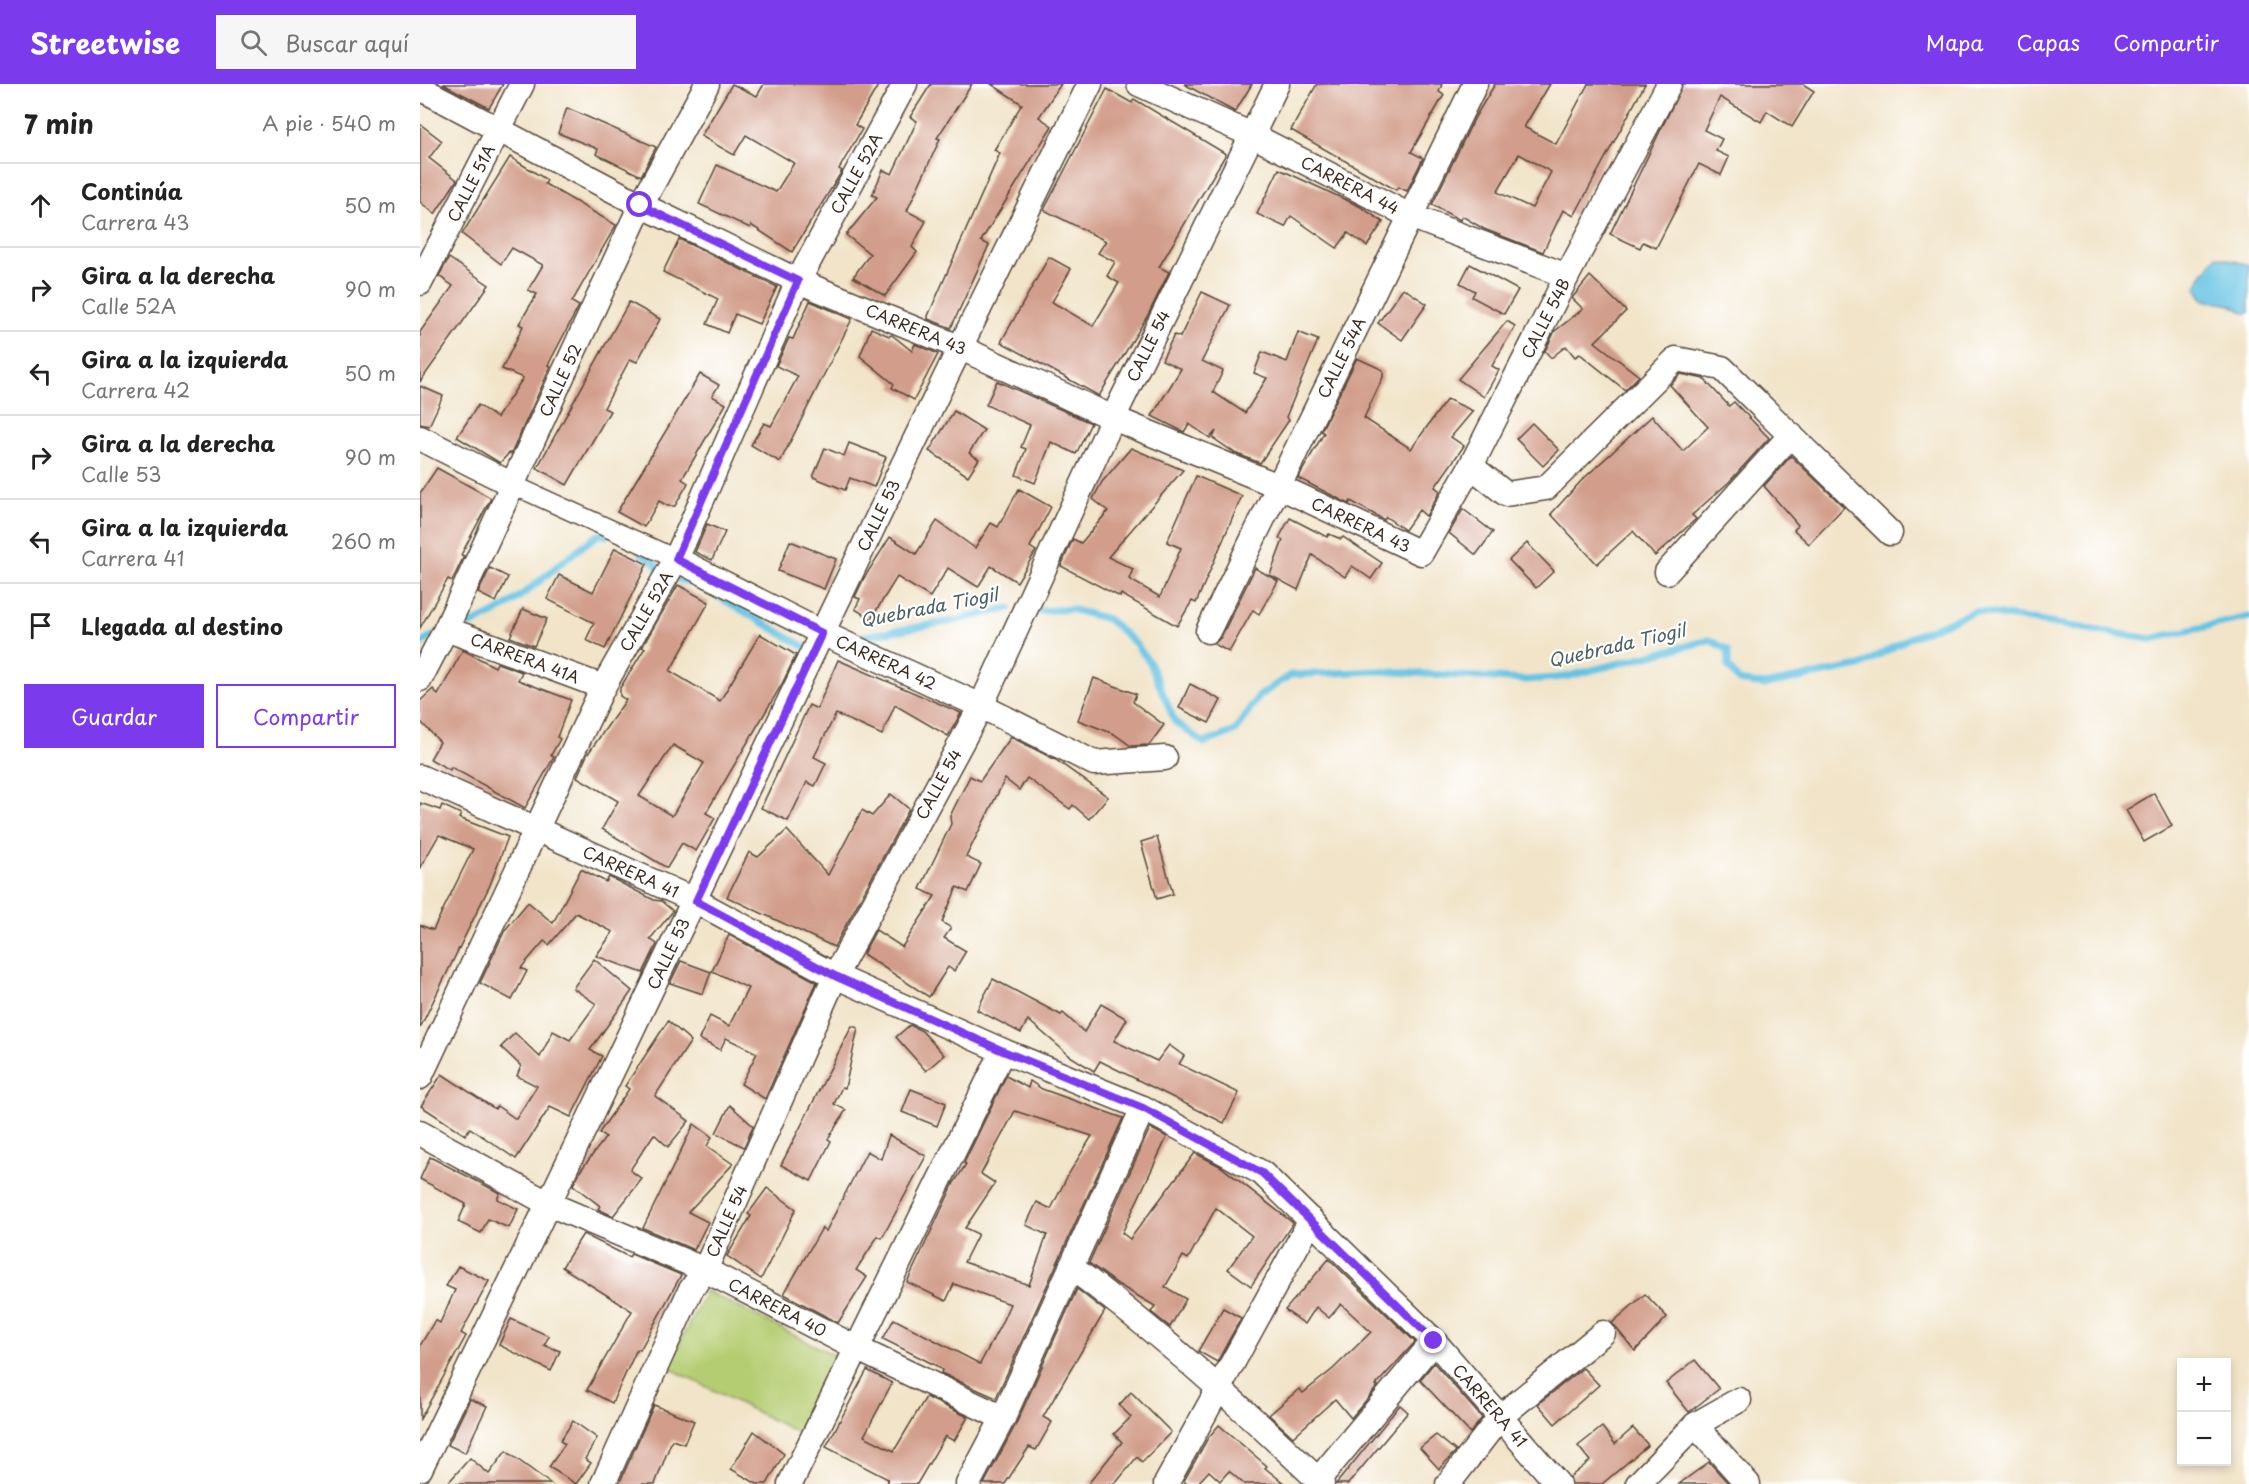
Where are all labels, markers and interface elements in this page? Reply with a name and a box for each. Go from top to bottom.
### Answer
search box [216,15,636,69]
text: Streetwise [30,21,180,64]
icon: search [237,26,270,59]
text: Buscar aquí [285,26,409,59]
text: Mapa [1926,26,1984,58]
text: Capas [2017,26,2080,58]
text: Compartir [2113,26,2219,58]
text: 7 min [24,104,94,143]
text: A pie · 540 m [262,108,396,138]
street label: CALLE 52A [824,128,887,218]
street label: CALLE 51A [440,140,500,226]
street label: CARRERA 44 [1297,149,1404,220]
text: Continúa [81,174,183,207]
icon: ahead [24,189,57,222]
text: 50 m [344,190,396,220]
route start [626,191,652,217]
text: Carrera 43 [81,207,189,237]
text: Gira a la derecha [81,258,275,291]
icon: right [24,273,57,306]
text: 90 m [345,274,396,304]
street label: CALLE 54B [1514,274,1575,362]
text: Calle 52A [81,291,176,321]
street label: CARRERA 43 [862,297,971,360]
street label: CALLE 54 [1120,306,1175,385]
street label: CALLE 54A [1310,312,1371,402]
street label: CALLE 52 [532,340,587,420]
text: Gira a la izquierda [81,342,288,375]
icon: left [24,357,57,390]
text: 50 m [344,358,396,388]
text: Carrera 42 [81,375,190,405]
text: Gira a la derecha [81,426,275,459]
icon: right [24,441,57,474]
text: 90 m [345,442,396,472]
text: Calle 53 [81,459,162,489]
street label: CALLE 53 [850,475,905,555]
street label: CARRERA 43 [1308,490,1415,557]
text: Gira a la izquierda [81,510,288,543]
icon: left [24,525,57,558]
text: 260 m [331,526,396,556]
text: Carrera 41 [81,543,184,573]
street label: CALLE 52A [613,566,678,655]
water label: Quebrada Tiogil [857,579,1003,633]
icon: arrive [24,609,57,642]
text: Llegada al destino [81,609,283,642]
water label: Quebrada Tiogil [1545,615,1691,673]
street label: CARRERA 41A [467,626,583,688]
street label: CARRERA 42 [832,628,940,695]
button: Guardar [24,684,204,748]
button: Compartir [216,684,396,748]
street label: CALLE 54 [909,744,967,823]
street label: CARRERA 41 [579,839,683,903]
street label: CALLE 53 [640,913,695,993]
street label: CALLE 54 [699,1181,752,1261]
street label: CARRERA 40 [724,1271,831,1342]
route end [1420,1327,1446,1353]
street label: CARRERA 41 [1448,1358,1534,1452]
map controls [2177,1358,2231,1466]
button: + [2177,1358,2231,1412]
button: − [2177,1412,2231,1466]

